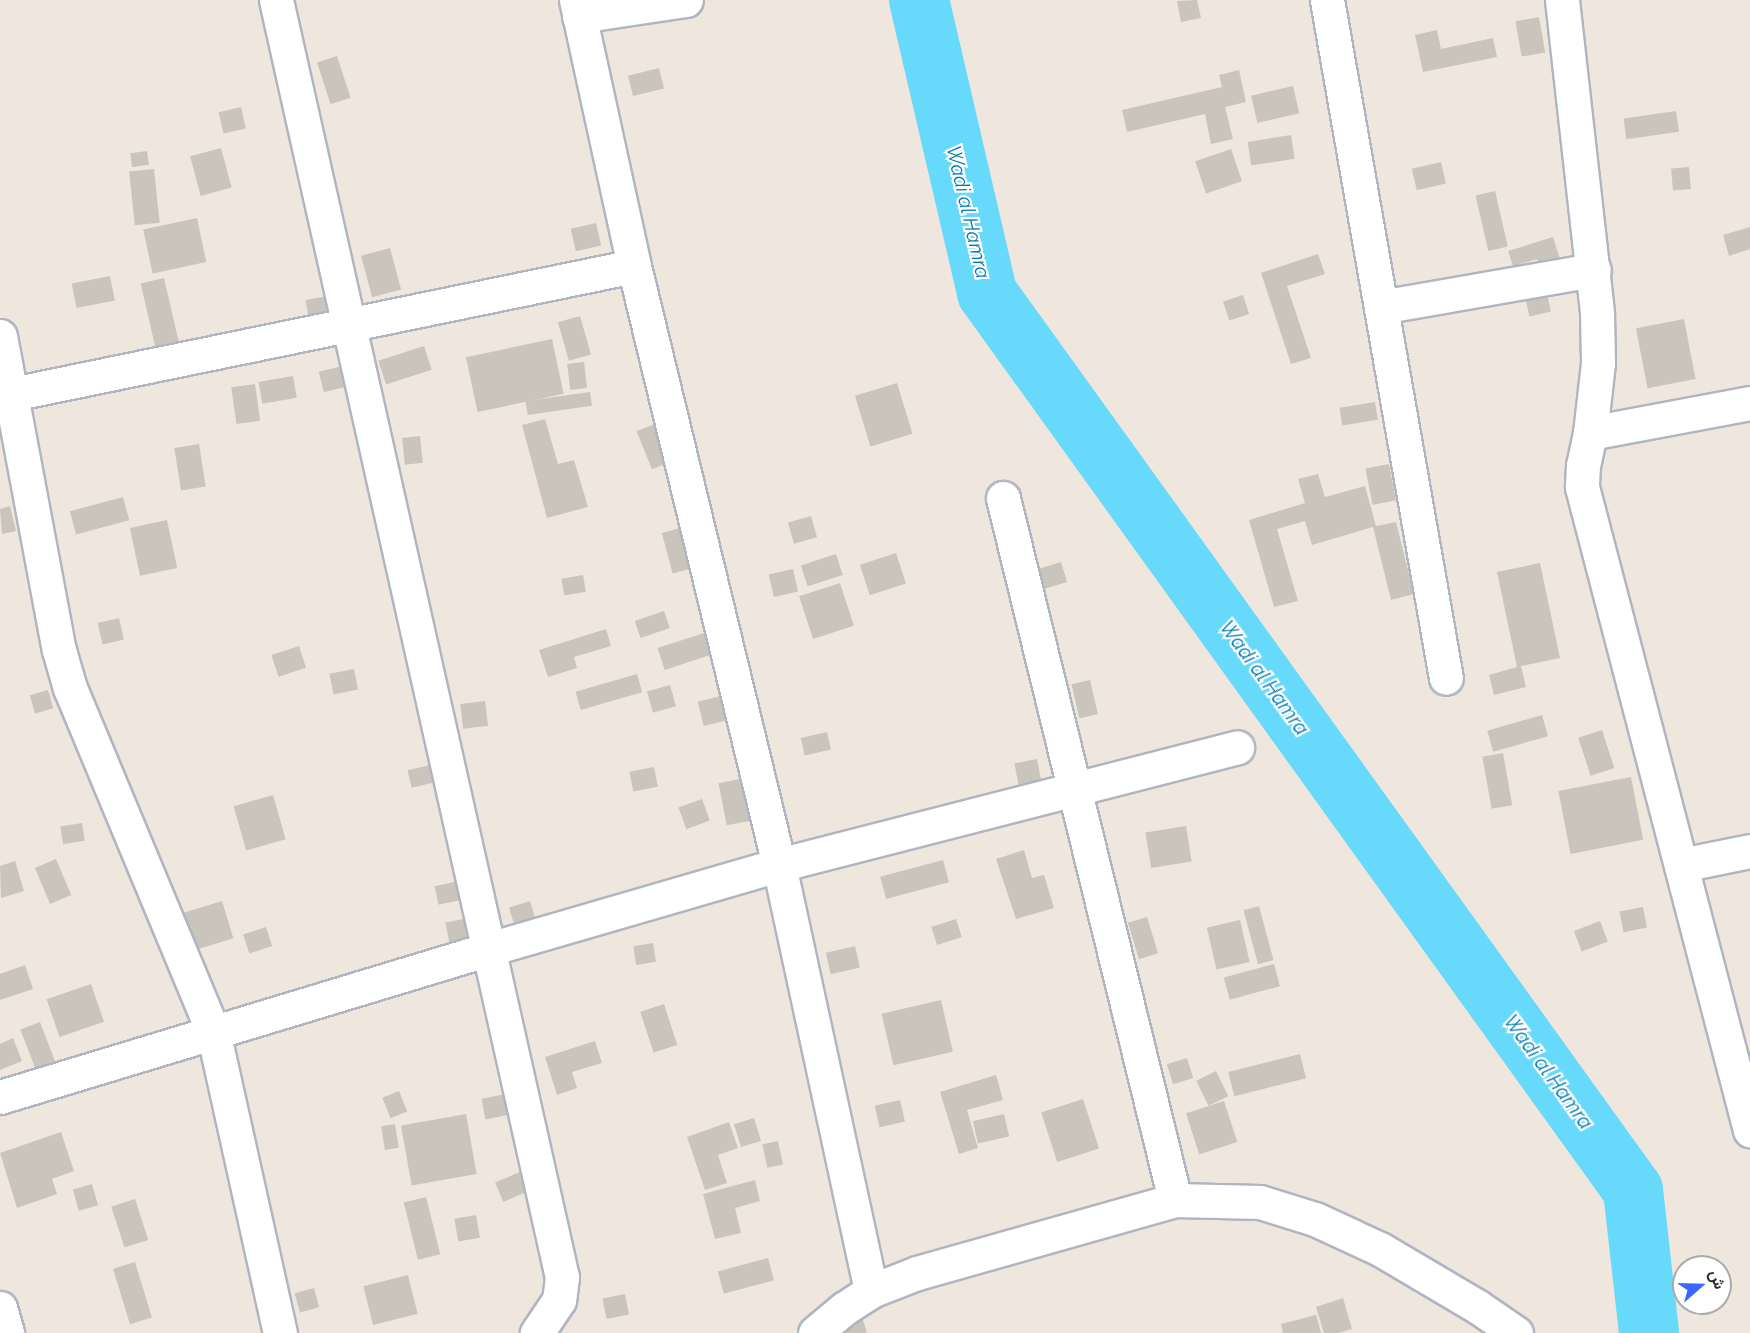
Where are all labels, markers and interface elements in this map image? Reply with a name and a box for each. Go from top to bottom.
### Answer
water label: Wadi al Hamra [941,143,995,281]
water label: Wadi al Hamra [1214,616,1314,740]
water label: Wadi al Hamra [1498,1010,1598,1134]
north arrow [1672,1255,1732,1315]
text: ش [1705,1267,1730,1292]

